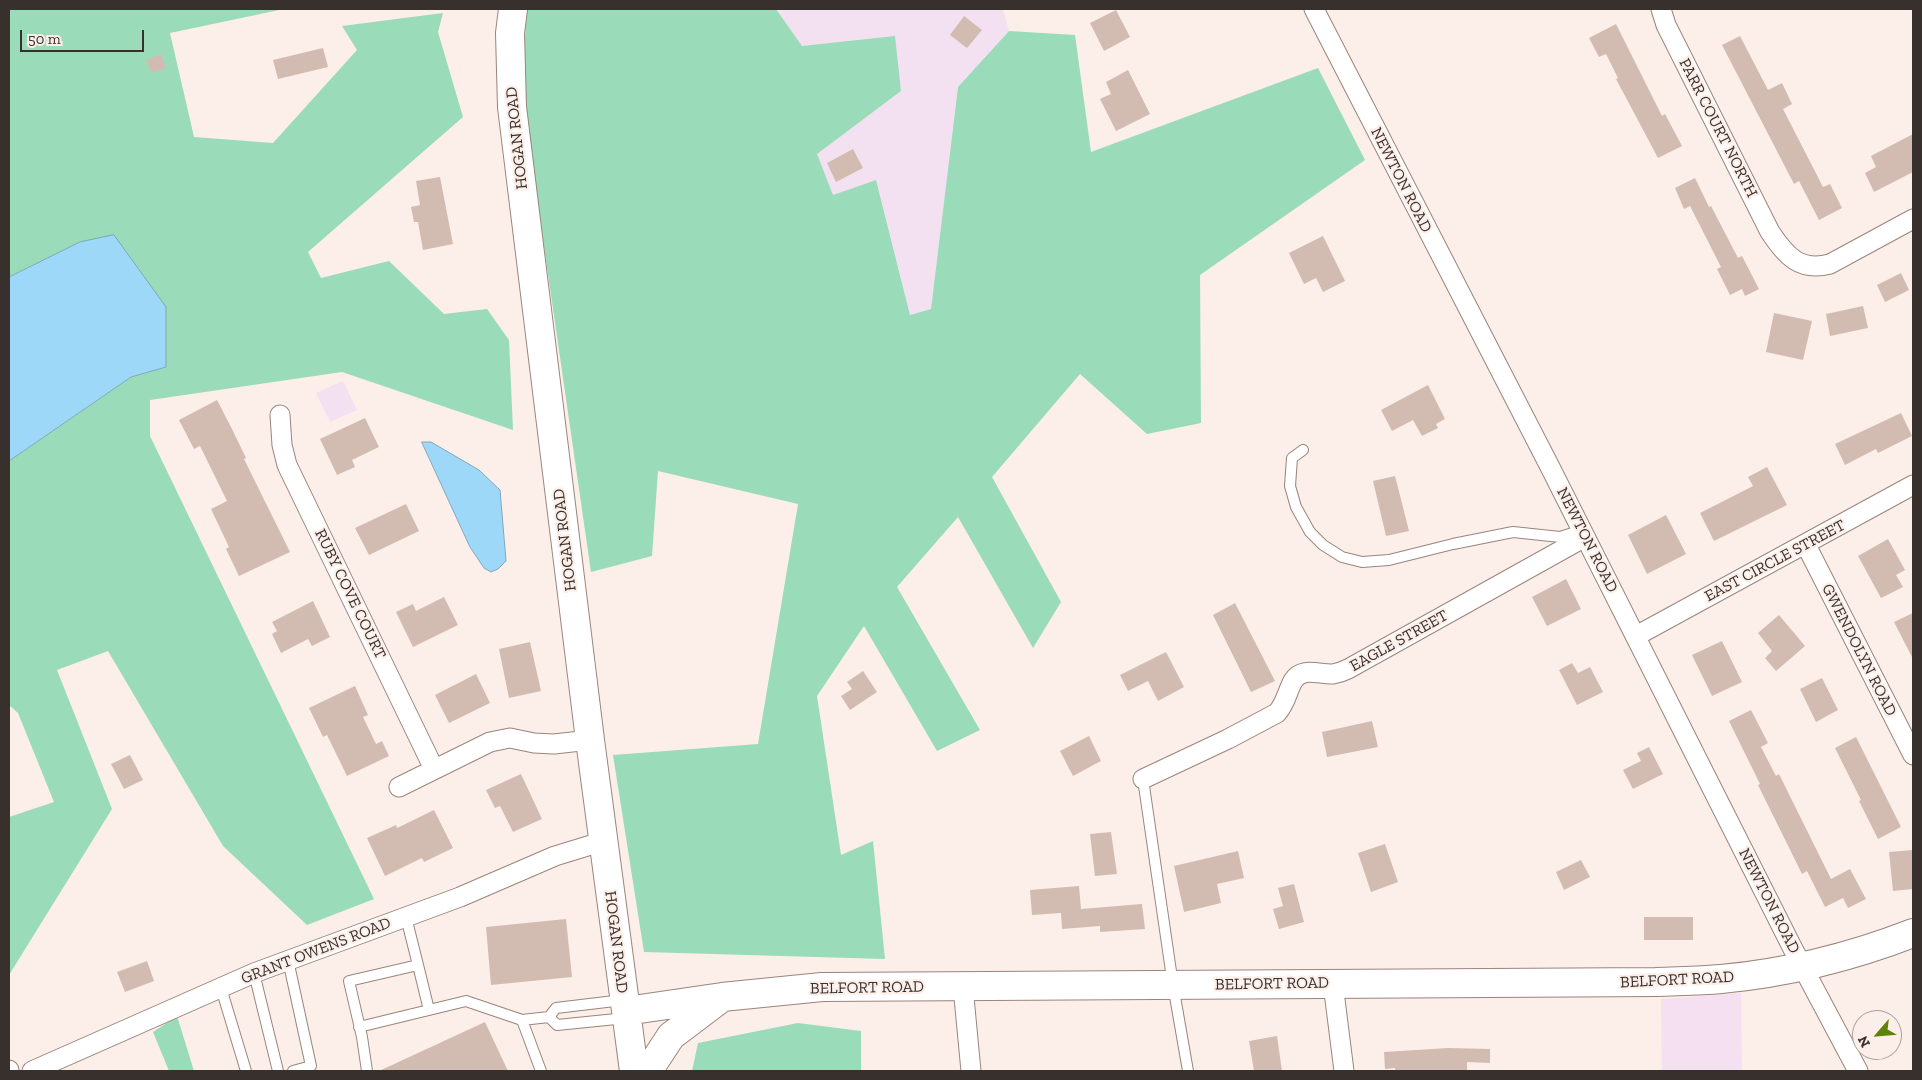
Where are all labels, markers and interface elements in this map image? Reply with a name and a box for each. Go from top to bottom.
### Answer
scale bar [22,20,146,52]
text: 50 m [28,30,61,48]
street label: PARR COURT NORTH [1675,55,1761,201]
street label: HOGAN ROAD [502,86,532,190]
street label: NEWTON ROAD [1366,124,1436,236]
street label: NEWTON ROAD [1552,484,1622,596]
street label: HOGAN ROAD [549,488,581,592]
street label: EAST CIRCLE STREET [1702,516,1848,606]
street label: RUBY COVE COURT [310,526,390,662]
street label: GWENDOLYN ROAD [1817,581,1901,719]
street label: EAGLE STREET [1347,606,1451,676]
street label: NEWTON ROAD [1734,845,1804,957]
street label: HOGAN ROAD [600,890,632,994]
street label: GRANT OWENS ROAD [238,914,394,988]
street label: BELFORT ROAD [1620,967,1734,993]
street label: BELFORT ROAD [1215,973,1329,995]
street label: BELFORT ROAD [810,977,924,999]
north arrow [1852,1010,1902,1060]
text: N [1854,1033,1874,1050]

